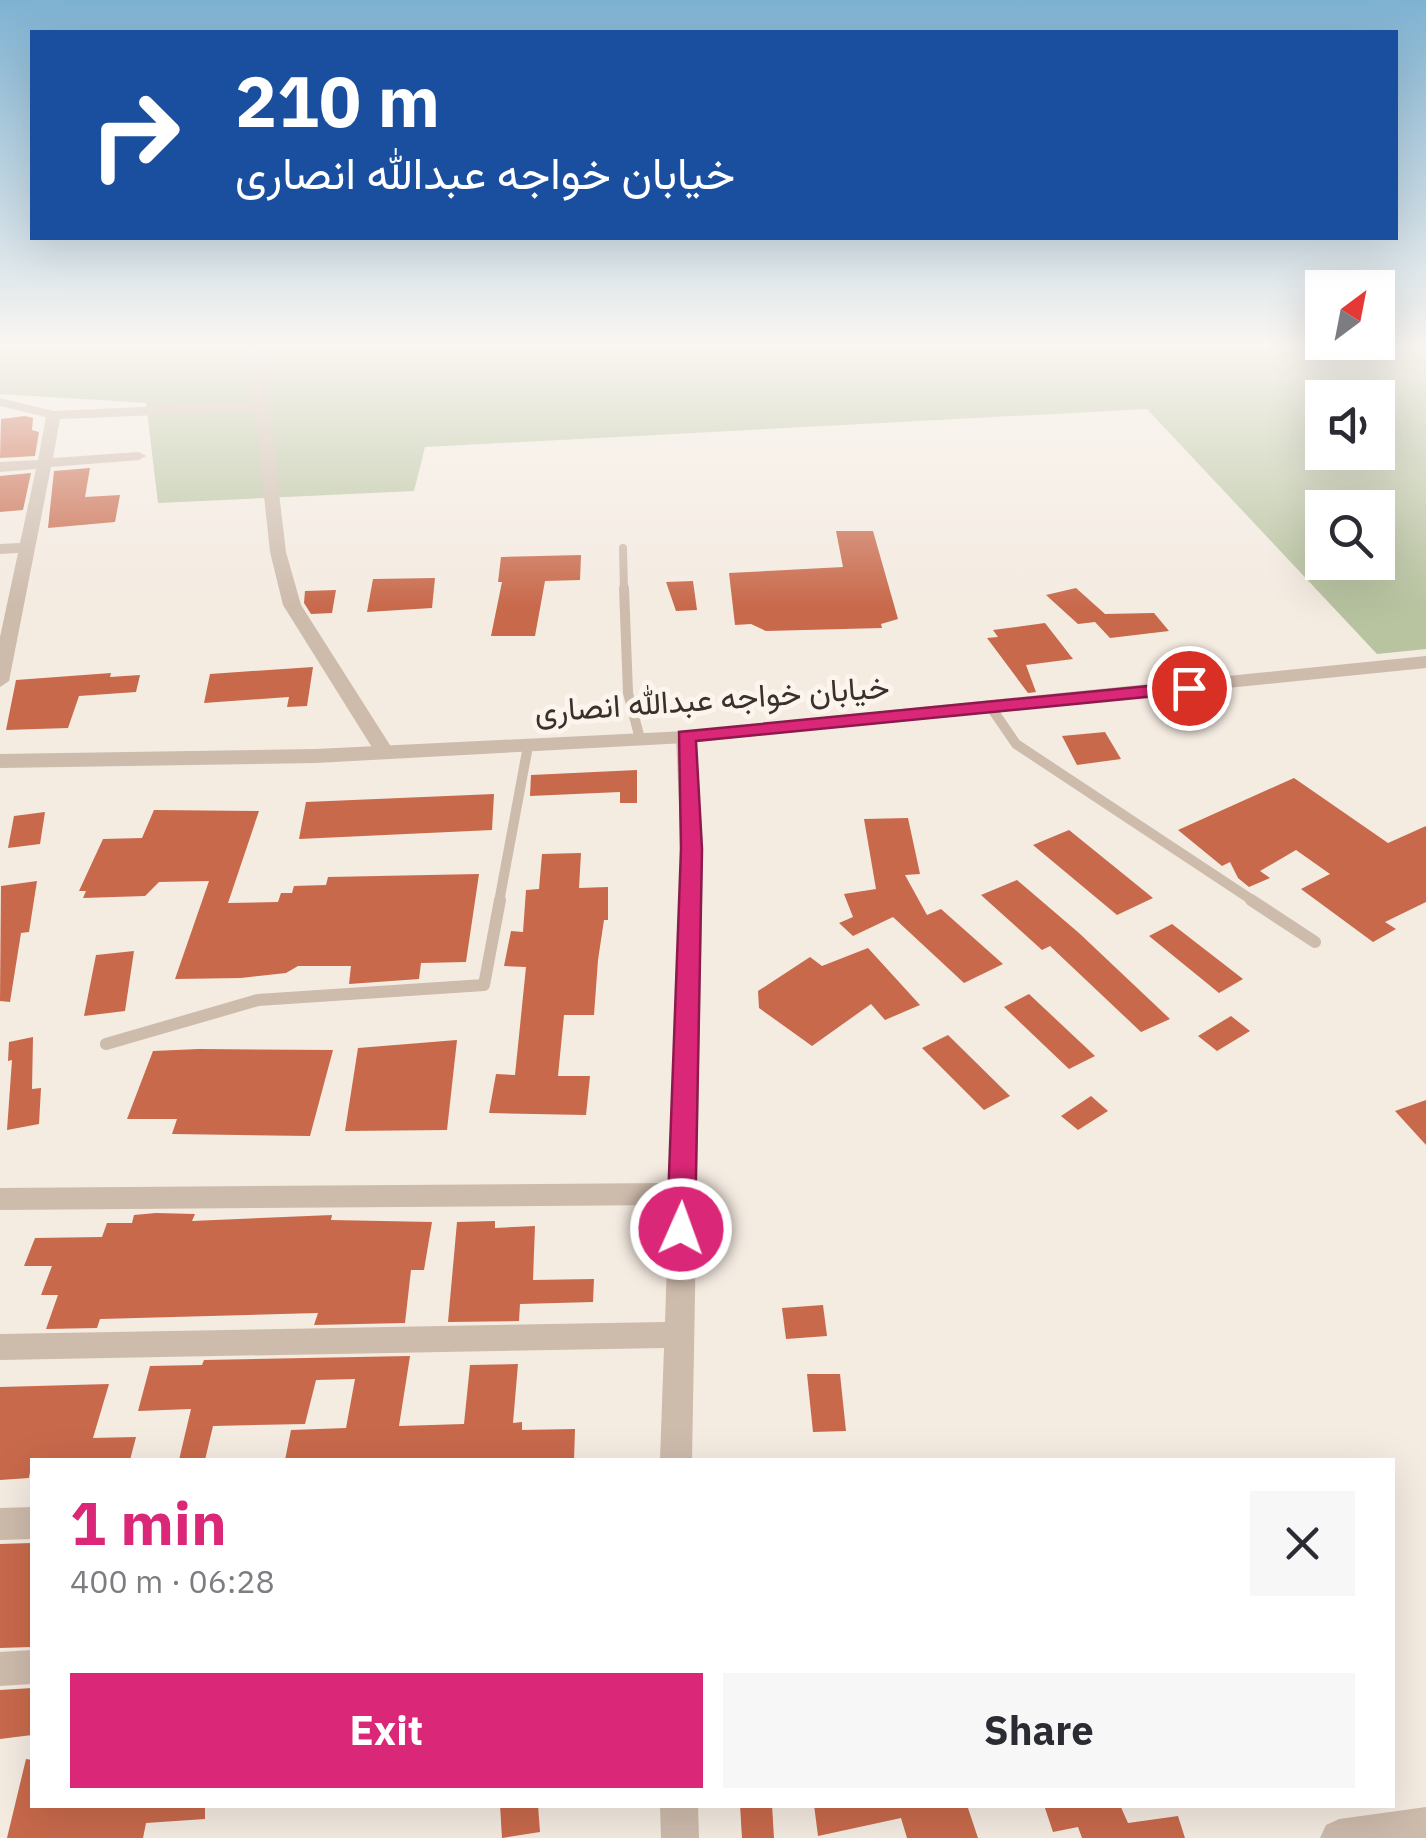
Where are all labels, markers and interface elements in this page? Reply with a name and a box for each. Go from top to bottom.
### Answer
text: 210 m [235,55,440,146]
icon: right [70,70,200,200]
text: خیابان خواجه عبدالله انصاری [235,143,735,201]
north arrow [1305,270,1395,360]
map controls [1305,270,1395,580]
button: sound [1305,380,1395,470]
button: search [1305,490,1395,580]
pin [1147,646,1232,731]
icon: arrive [1162,661,1217,716]
street label: خیابان خواجه عبدالله انصاری [533,665,891,731]
position arrow [629,1177,733,1281]
text: 1 min [70,1483,227,1562]
button: close [1250,1491,1355,1596]
text: 400 m · 06:28 [70,1560,275,1602]
button: Exit [70,1673,703,1788]
button: Share [723,1673,1355,1788]

